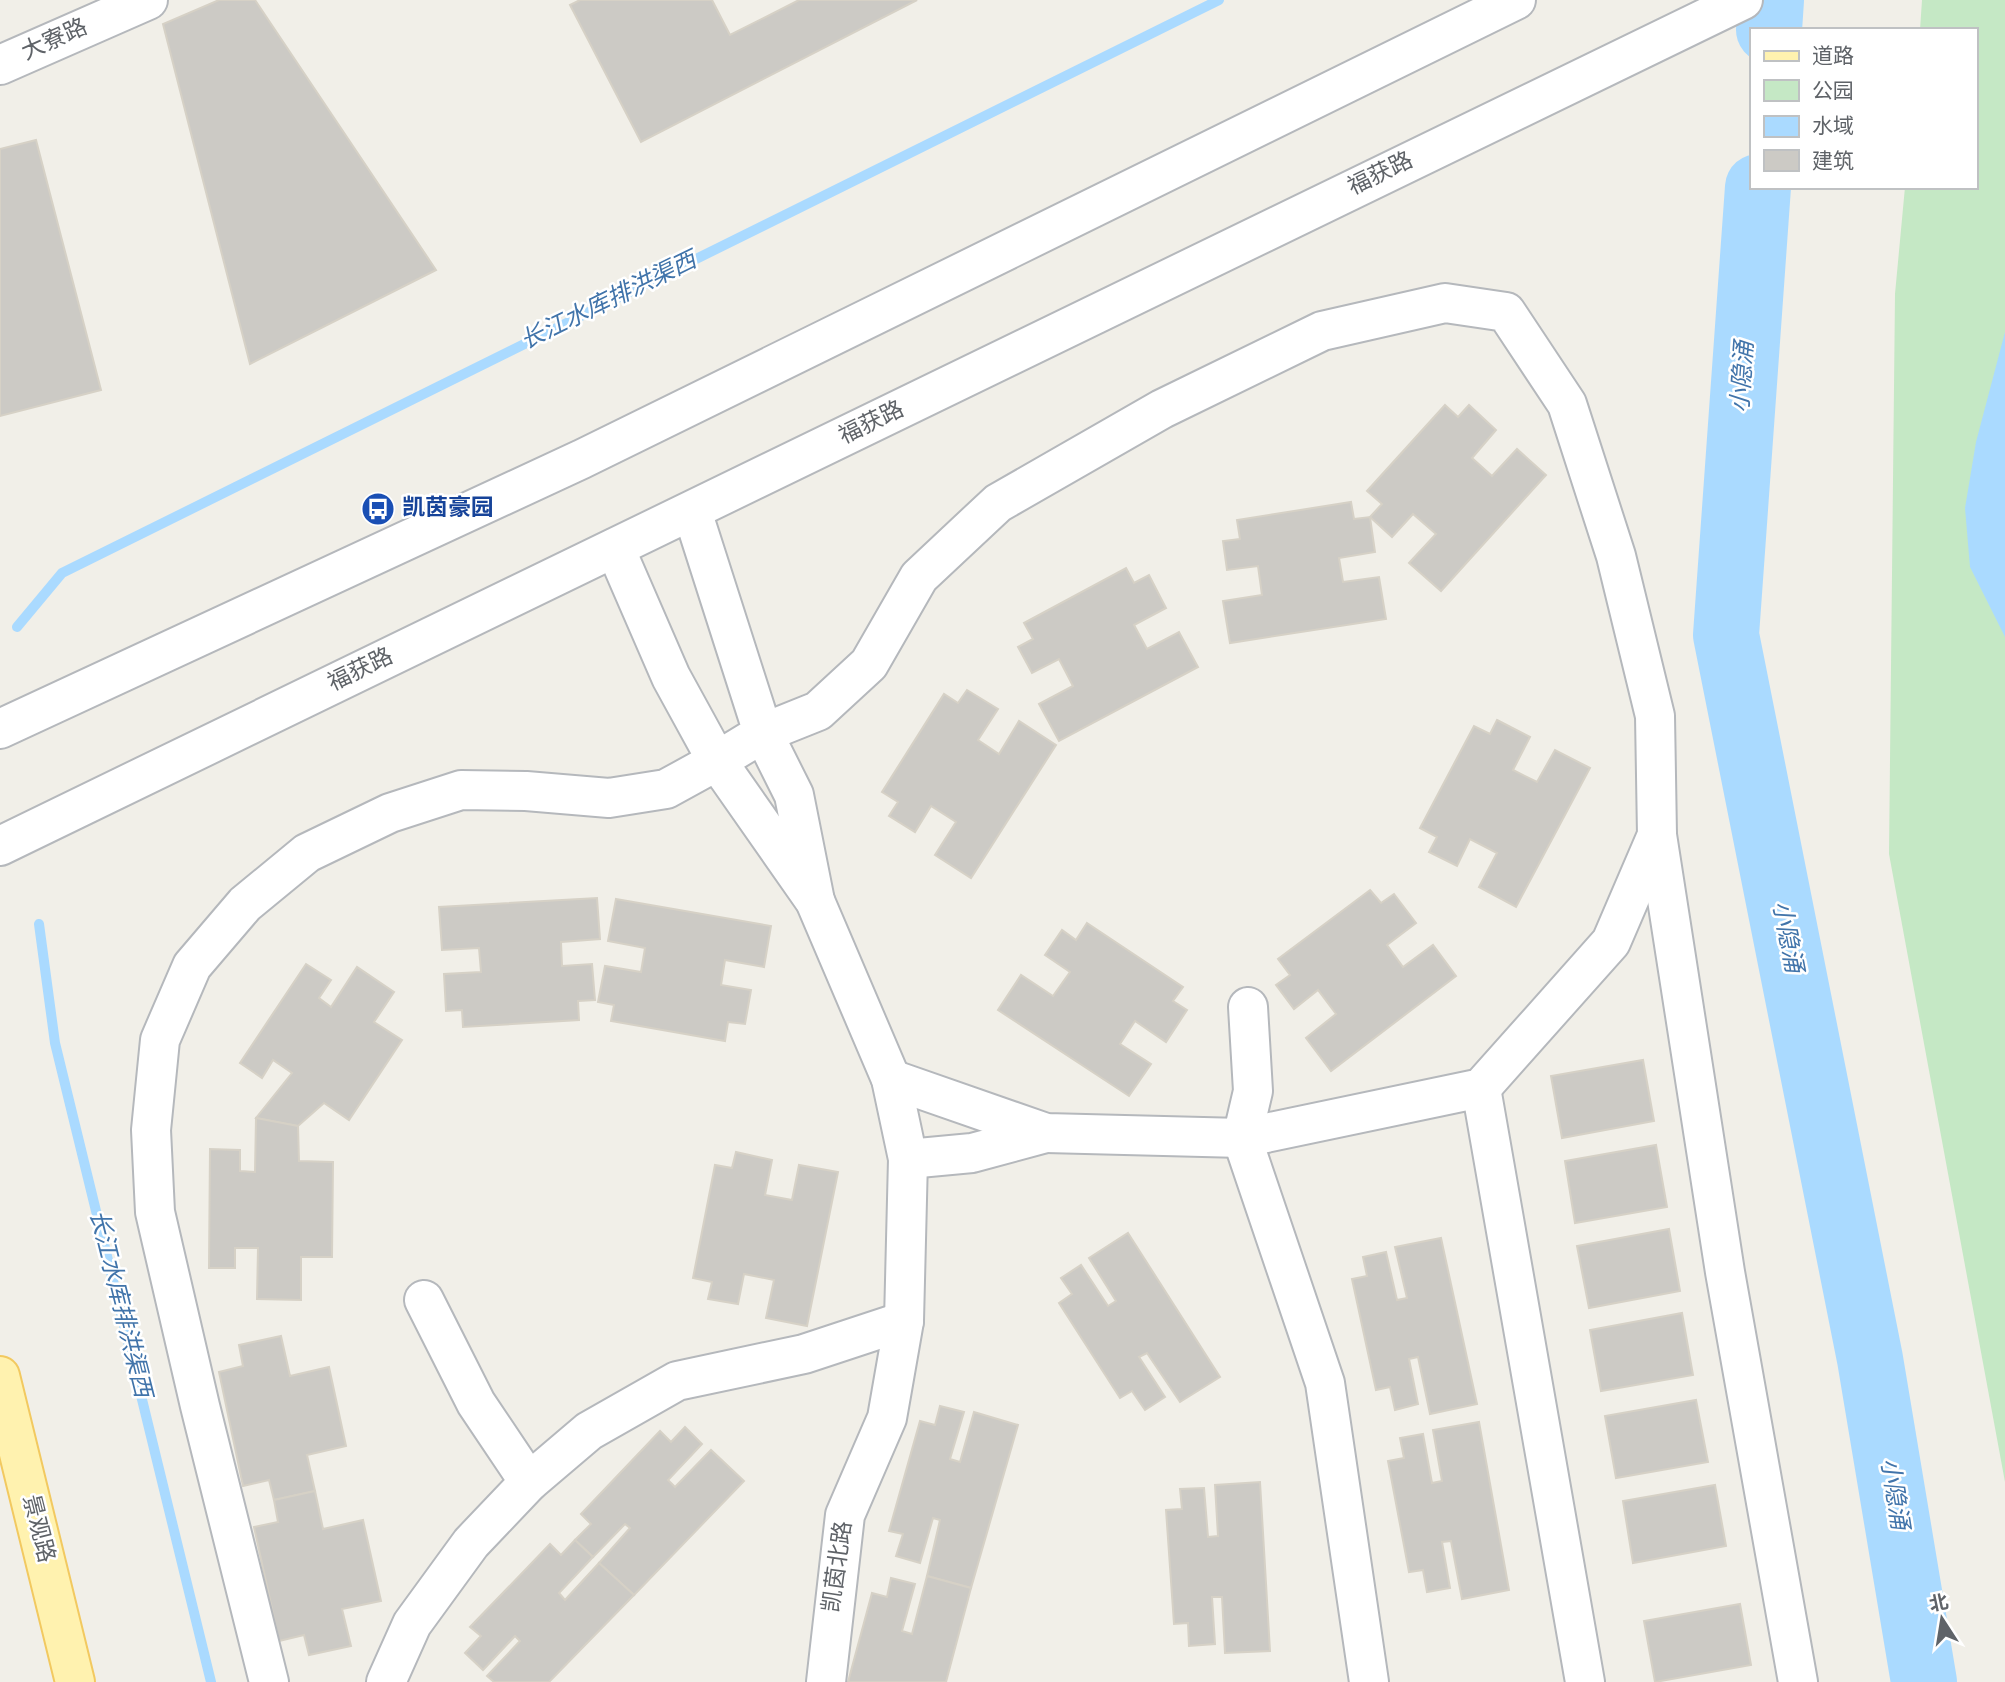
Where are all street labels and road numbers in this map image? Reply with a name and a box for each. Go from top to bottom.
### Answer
street label: 大寮路 [18,14,92,68]
street label: 福获路 [1344,147,1418,203]
street label: 福获路 [835,396,909,452]
street label: 福获路 [324,643,398,699]
street label: 景观路 [15,1492,59,1566]
street label: 凯茵北路 [818,1519,860,1615]

